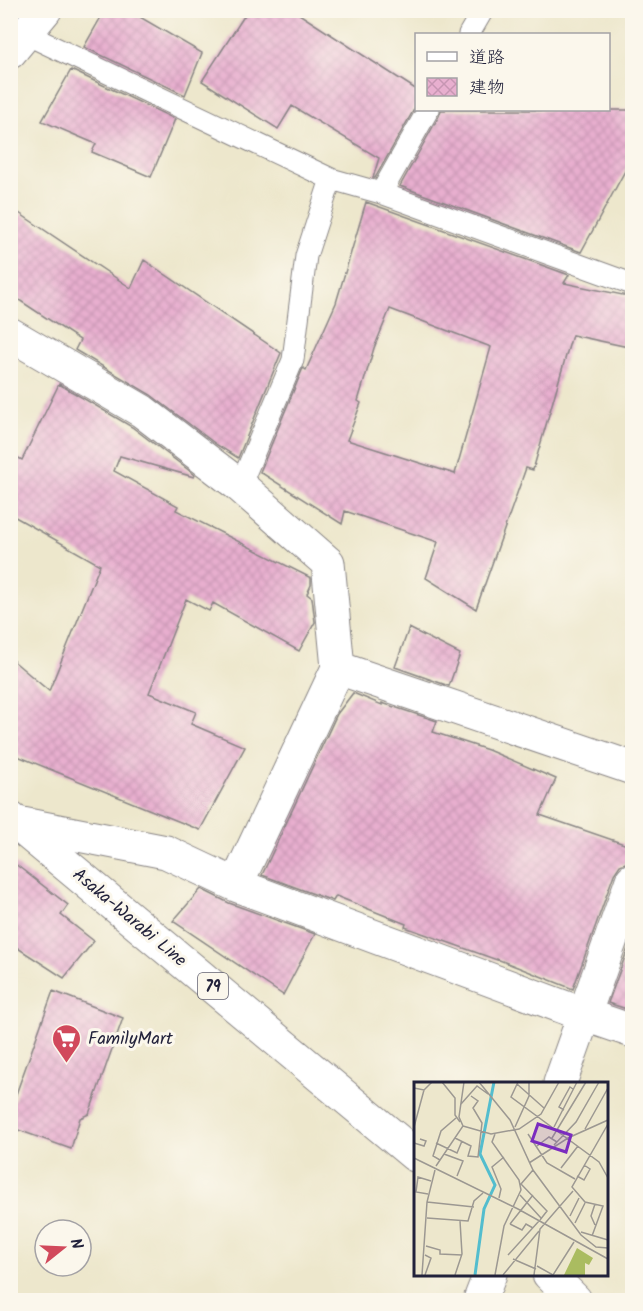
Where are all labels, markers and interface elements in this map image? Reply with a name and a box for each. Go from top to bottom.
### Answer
legend [415,33,610,111]
text: 道路 [469,44,505,73]
text: 建物 [469,74,505,103]
street label: Asaka-Warabi Line [65,861,193,975]
road number: 79 [198,973,228,999]
supermarket icon: FamilyMart [51,1022,83,1064]
place label: FamilyMart [88,1025,174,1054]
inset map [414,1082,607,1275]
north arrow [33,1218,93,1278]
text: N [62,1235,89,1252]

